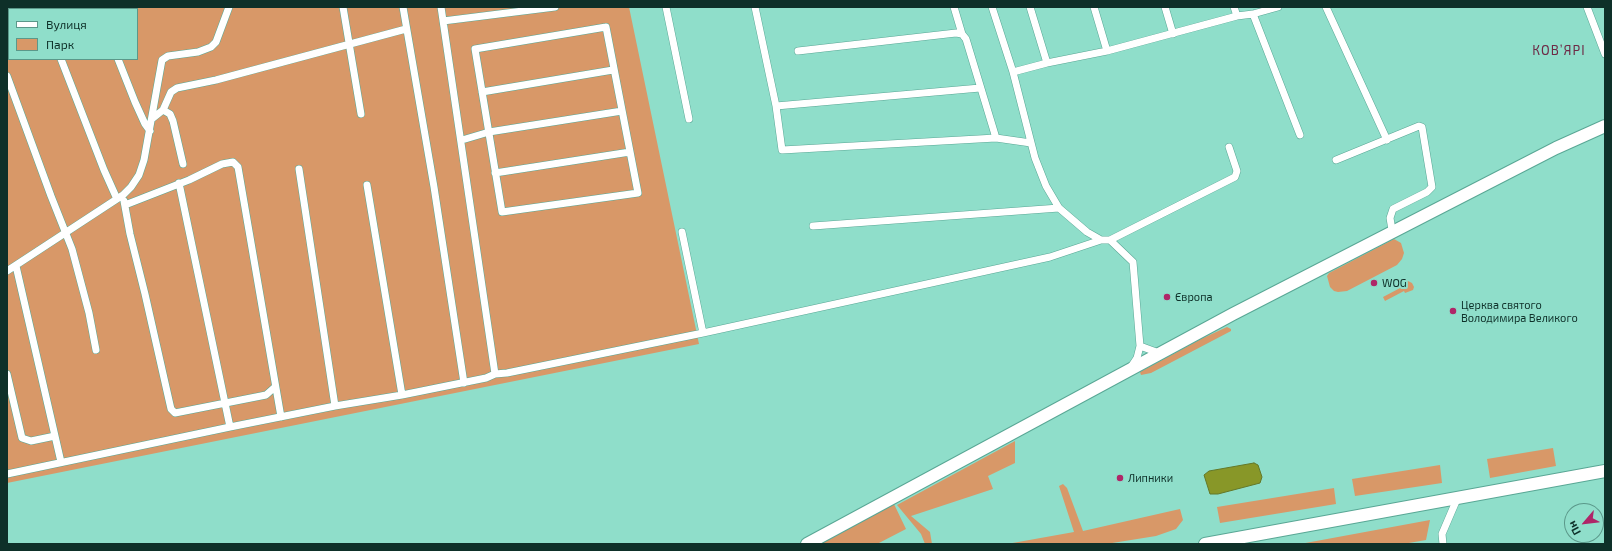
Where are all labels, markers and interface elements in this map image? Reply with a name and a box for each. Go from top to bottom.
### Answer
legend [8,8,138,60]
text: Вулиця [46,17,87,31]
text: Парк [46,37,74,51]
district label: КОВ’ЯРІ [1532,43,1586,59]
place label: WOG [1382,276,1407,290]
marker: WOG [1369,278,1379,288]
place label: Європа [1175,290,1213,304]
marker: Європа [1162,292,1172,302]
place label: Церква святого Володимира Великого [1461,298,1578,324]
marker: Церква святого Володимира Великого [1448,306,1458,316]
place label: Липники [1128,471,1173,485]
marker: Липники [1115,473,1125,483]
north arrow [1564,503,1604,543]
text: Пн [1565,519,1583,538]

